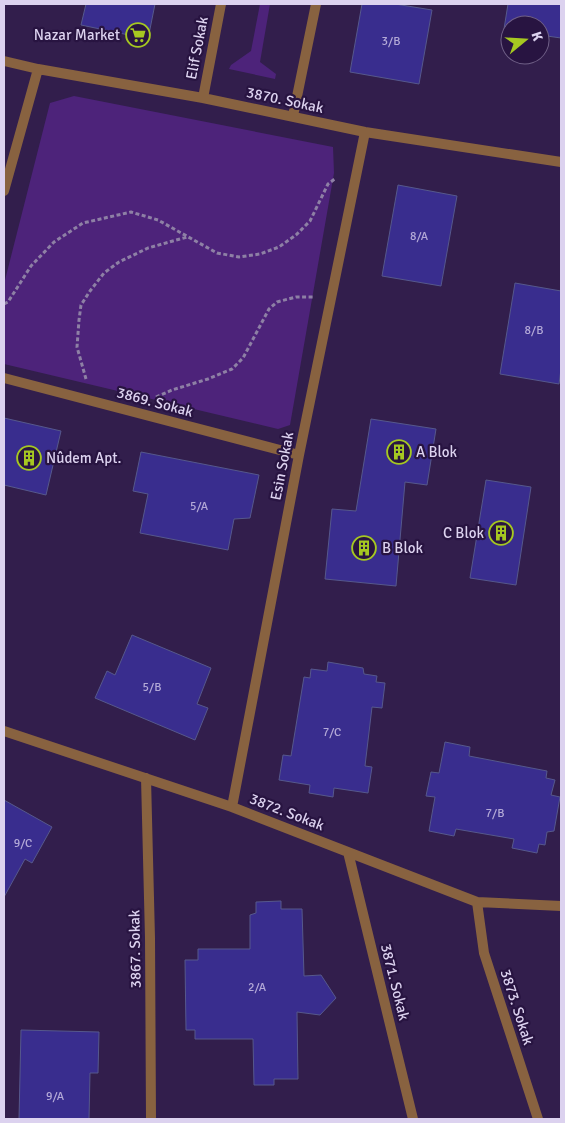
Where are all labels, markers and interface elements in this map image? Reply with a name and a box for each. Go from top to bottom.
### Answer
street label: Elif Sokak [182,14,212,81]
north arrow [500,15,550,65]
supermarket icon: Nazar Market [125,22,151,48]
place label: Nazar Market [34,26,120,44]
text: K [527,29,546,43]
house number: 3/B [382,34,400,49]
street label: 3870. Sokak [245,83,326,117]
house number: 8/A [410,229,429,244]
house number: 8/B [525,323,543,338]
street label: 3869. Sokak [115,383,196,421]
street label: Esin Sokak [267,430,298,502]
building icon: A Blok [386,439,412,465]
place label: A Blok [416,443,458,461]
building icon: Nûdem Apt. [16,445,42,471]
place label: Nûdem Apt. [46,449,121,467]
house number: 5/A [190,499,209,514]
building icon: C Blok [488,520,514,546]
place label: C Blok [443,524,484,542]
building icon: B Blok [351,535,377,561]
place label: B Blok [382,539,424,557]
house number: 5/B [143,680,161,695]
house number: 7/C [323,725,341,740]
street label: 3872. Sokak [247,790,327,835]
house number: 7/B [486,806,504,821]
house number: 9/C [14,836,32,851]
street label: 3867. Sokak [125,909,145,988]
street label: 3871. Sokak [377,942,413,1023]
street label: 3873. Sokak [496,967,538,1048]
house number: 2/A [248,980,267,995]
house number: 9/A [46,1089,65,1104]

